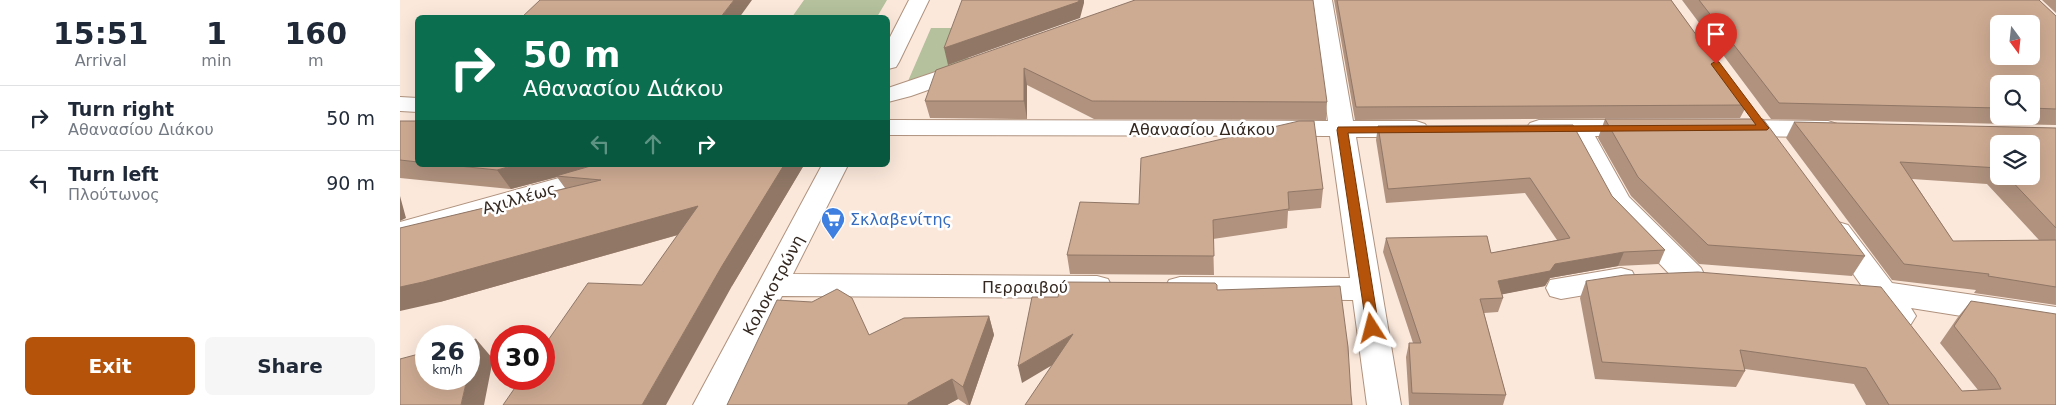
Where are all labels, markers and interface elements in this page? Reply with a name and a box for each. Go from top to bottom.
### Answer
pin [1695,13,1737,64]
north arrow [1990,15,2040,65]
map controls [1990,15,2040,185]
text: 15:51 [53,16,148,51]
text: 1 [206,16,227,51]
text: 160 [284,16,347,51]
icon: arrive [1702,20,1730,48]
icon: right [440,35,505,100]
text: 50 m [523,35,620,75]
text: Arrival [75,51,127,70]
text: min [201,51,232,70]
text: m [308,51,324,70]
button: search [1990,75,2040,125]
text: Αθανασίου Διάκου [523,76,724,101]
text: Turn right [68,98,174,120]
icon: right [25,104,53,132]
text: 50 m [326,107,375,129]
text: Αθανασίου Διάκου [68,120,214,139]
street label: Αθανασίου Διάκου [1129,120,1275,139]
icon: left [586,130,614,158]
icon: ahead [639,130,667,158]
icon: right [692,130,720,158]
button: layers [1990,135,2040,185]
text: Turn left [68,163,159,185]
icon: left [25,169,53,197]
text: 90 m [326,172,375,194]
street label: Αχιλλέως [480,179,558,218]
text: Πλούτωνος [68,185,160,204]
supermarket icon: Σκλαβενίτης [820,206,846,240]
place label: Σκλαβενίτης [850,210,952,229]
street label: Κολοκοτρώνη [739,232,808,339]
street label: Περραιβού [982,278,1068,297]
position arrow [1345,301,1397,353]
speed limit sign: 30 [490,325,555,390]
button: Exit [25,337,195,395]
button: Share [205,337,375,395]
text: 26 [430,337,465,366]
text: km/h [432,363,463,377]

